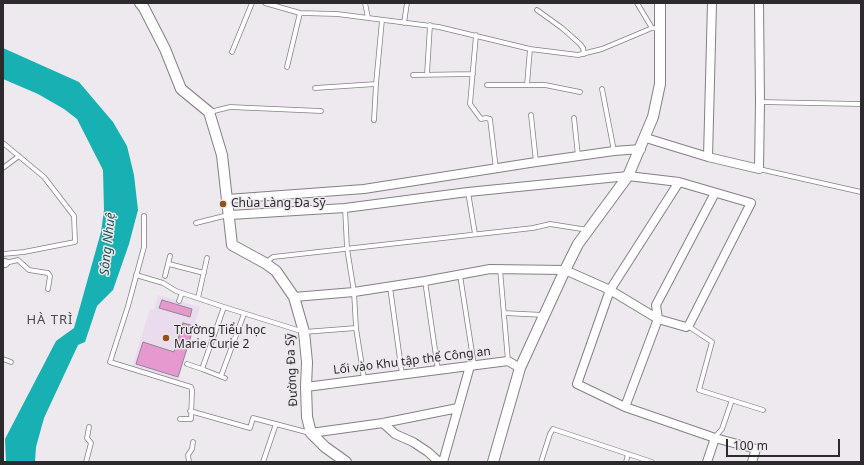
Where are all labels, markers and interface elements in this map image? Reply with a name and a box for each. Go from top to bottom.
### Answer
place label: Chùa Làng Đa Sỹ [231,197,326,211]
marker: Chùa Làng Đa Sỹ [218,199,228,209]
water label: Sông Nhuệ [97,212,119,276]
district label: HÀ TRÌ [26,312,74,328]
place label: Trường Tiểu học Marie Curie 2 [174,324,266,352]
marker: Trường Tiểu học Marie Curie 2 [161,333,171,343]
street label: Đường Đa Sỹ [283,333,301,407]
street label: Lối vào Khu tập thể Công an [332,344,492,378]
scale bar [728,431,842,457]
text: 100 m [733,437,768,454]

